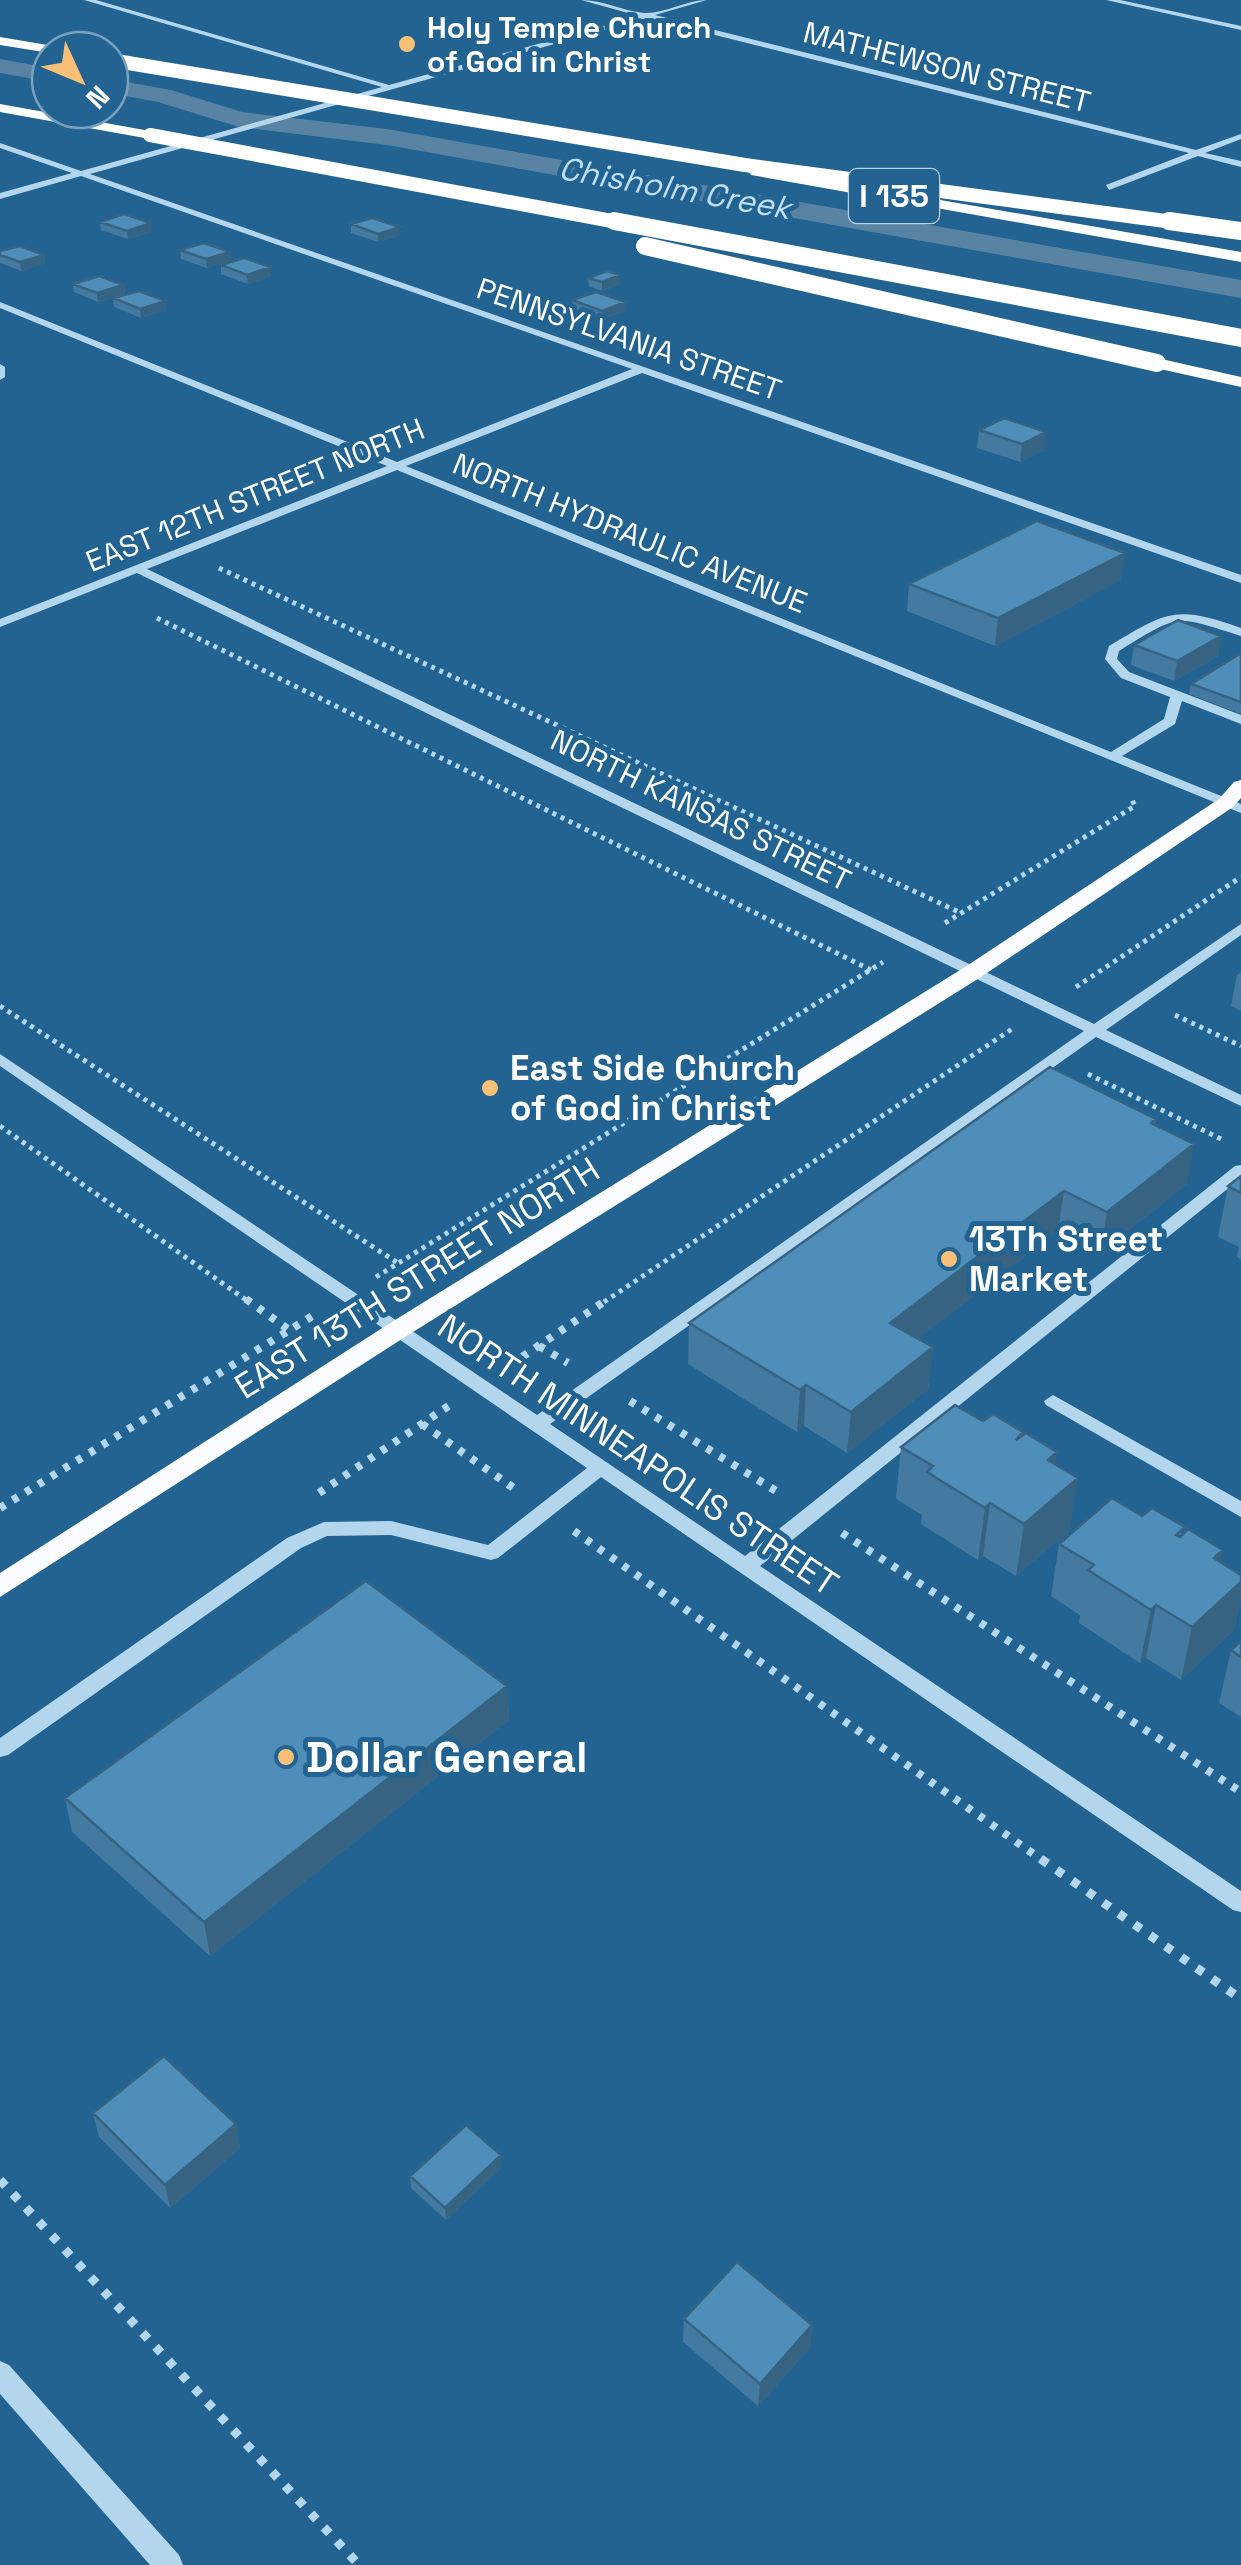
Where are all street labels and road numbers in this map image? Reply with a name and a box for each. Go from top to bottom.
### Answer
street label: MATHEWSON STREET [799,12,1095,122]
road number: I 135 [849,169,939,223]
street label: PENNSYLVANIA STREET [472,269,786,409]
street label: EAST 12TH STREET NORTH [80,409,430,581]
street label: NORTH HYDRAULIC AVENUE [447,444,813,622]
street label: NORTH KANSAS STREET [544,720,858,900]
street label: EAST 13TH STREET NORTH [226,1148,608,1408]
street label: NORTH MINNEAPOLIS STREET [429,1304,847,1606]

